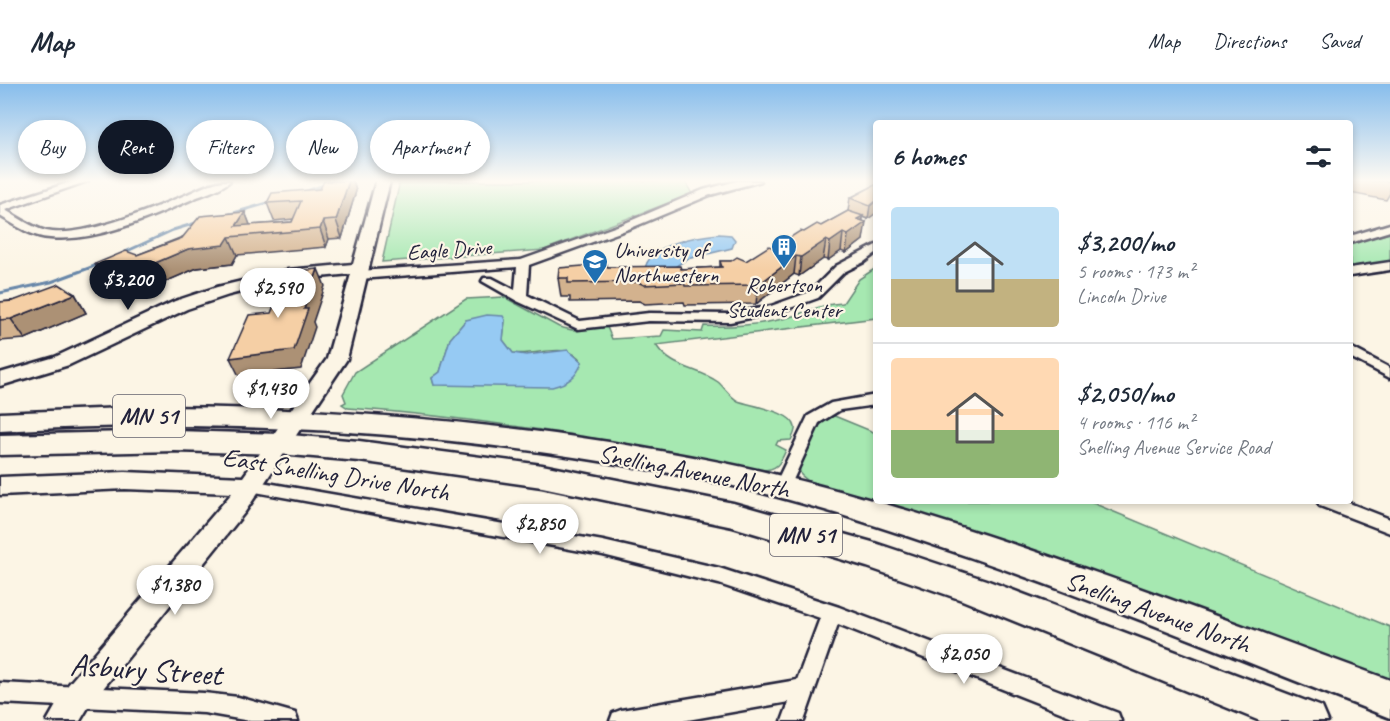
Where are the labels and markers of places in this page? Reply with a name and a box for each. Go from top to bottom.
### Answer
building icon: Robertson Student Center [769,232,799,270]
place label: University of Northwestern [614,236,719,289]
school or university icon: University of Northwestern [580,247,610,285]
pin: $3,200 [79,260,177,311]
pin: $2,590 [229,268,327,319]
place label: Robertson Student Center [727,271,843,324]
pin: $1,430 [222,369,320,420]
pin: $2,850 [491,504,589,555]
pin: $1,380 [126,565,224,616]
pin: $2,050 [915,634,1013,685]

